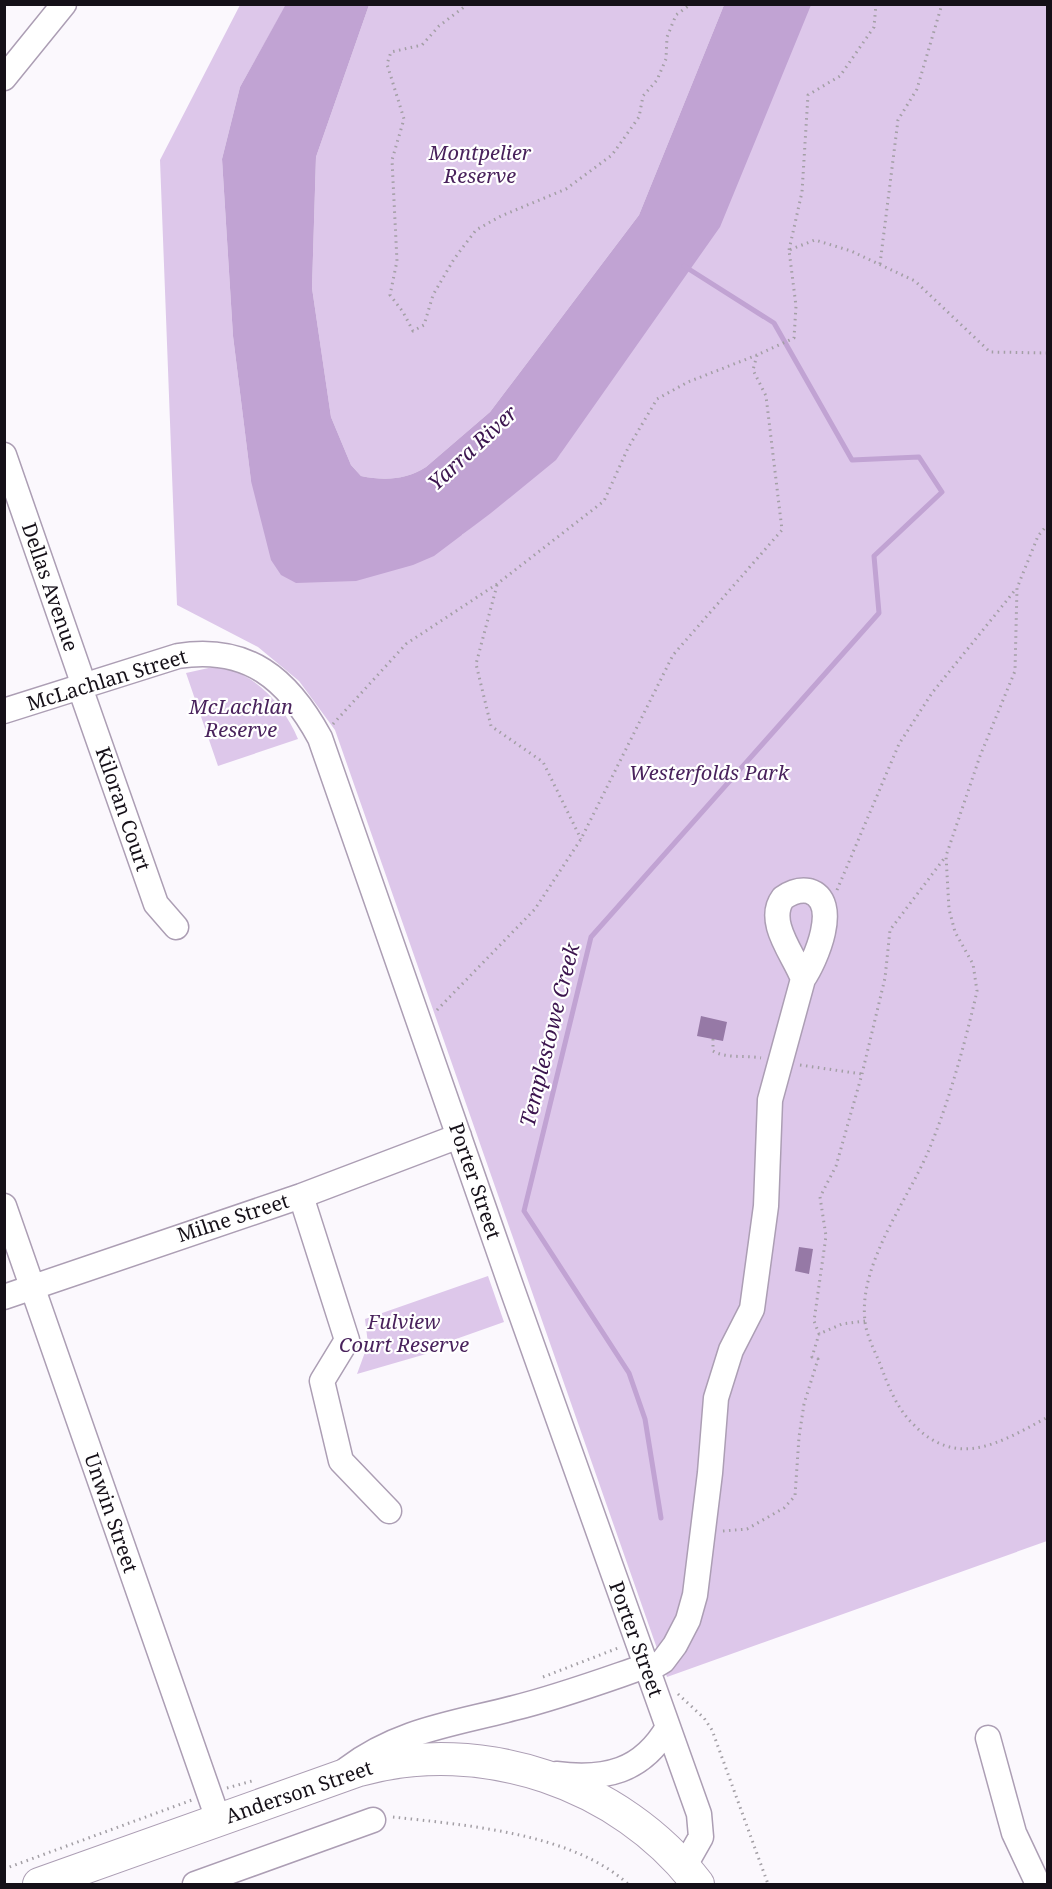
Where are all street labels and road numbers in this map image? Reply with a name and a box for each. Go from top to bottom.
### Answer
street label: Dellas Avenue [16,519,85,655]
street label: McLachlan Street [23,642,190,717]
street label: Kiloran Court [90,743,157,874]
street label: Porter Street [443,1119,508,1243]
street label: Milne Street [174,1187,292,1248]
street label: Unwin Street [78,1449,145,1576]
street label: Porter Street [603,1577,670,1700]
street label: Anderson Street [222,1754,376,1829]

